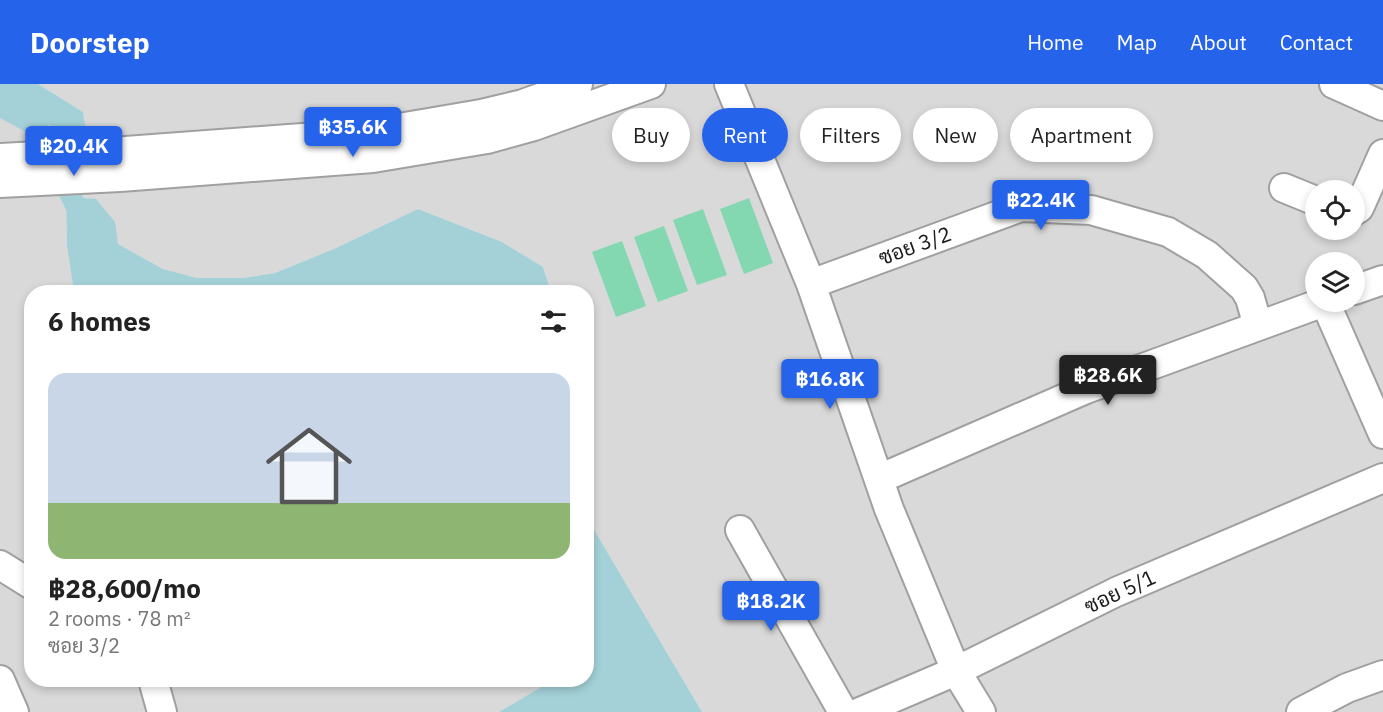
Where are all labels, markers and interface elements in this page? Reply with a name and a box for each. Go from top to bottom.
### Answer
text: Doorstep [30,24,150,61]
text: Home [1027,28,1084,56]
text: Map [1117,28,1157,56]
text: About [1190,28,1247,56]
text: Contact [1280,28,1353,56]
pin: ฿35.6K [304,107,402,158]
chip: Buy [612,108,690,162]
chip: Rent [702,108,788,162]
chip: Filters [800,108,901,162]
chip: New [913,108,998,162]
chip: Apartment [1010,108,1153,162]
text: ฿35.6K [318,113,388,140]
pin: ฿20.4K [25,126,123,177]
text: ฿20.4K [39,132,109,159]
pin: ฿22.4K [992,180,1090,231]
map controls [1305,180,1365,312]
button: locate [1305,180,1365,240]
text: ฿22.4K [1006,186,1076,213]
street label: ซอย 3/2 [874,219,955,271]
button: layers [1305,252,1365,312]
text: 6 homes [48,304,151,338]
icon: filters [537,305,570,338]
pin: ฿28.6K [1059,355,1157,406]
pin: ฿16.8K [781,359,879,410]
text: ฿28.6K [1073,361,1143,388]
text: ฿16.8K [795,365,865,392]
icon: home [255,412,363,520]
street label: ซอย 5/1 [1079,562,1160,620]
text: ฿28,600/mo [48,571,201,605]
pin: ฿18.2K [722,581,820,632]
text: ฿18.2K [736,587,806,614]
text: 2 rooms · 78 m² [48,605,191,632]
text: ซอย 3/2 [48,632,120,659]

